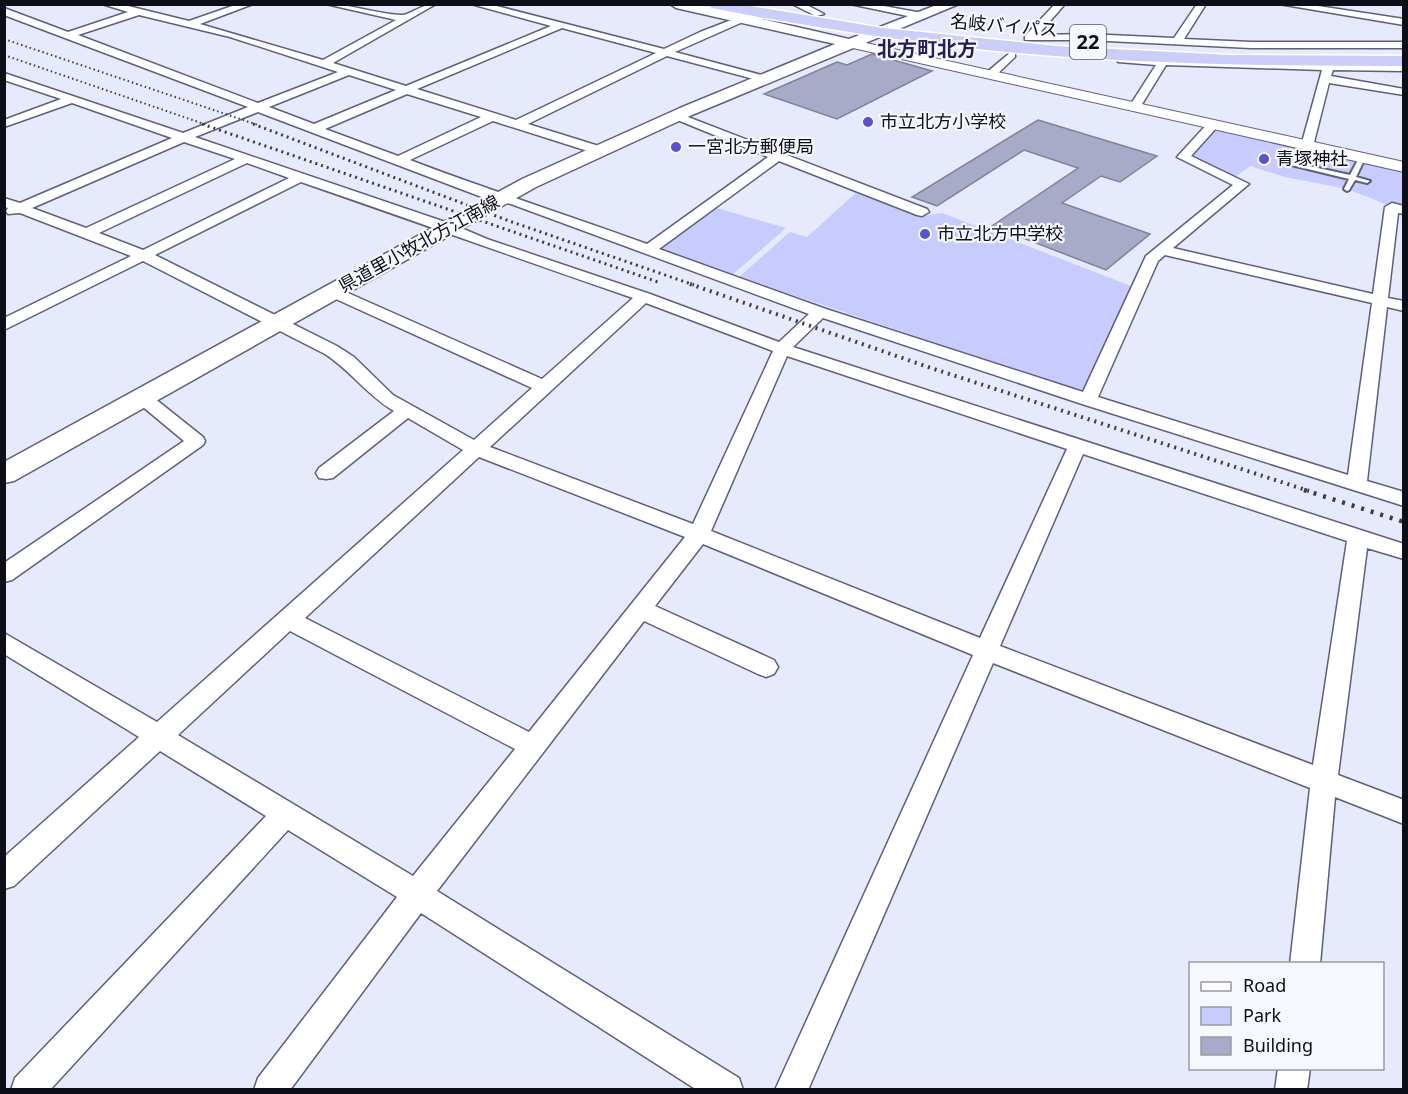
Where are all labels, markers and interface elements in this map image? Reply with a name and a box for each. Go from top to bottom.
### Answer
street label: 名岐バイパス [949,8,1059,42]
road number: 22 [1070,25,1106,59]
district label: 北方町北方 [877,35,977,62]
place label: 市立北方小学校 [880,109,1006,133]
marker: 市立北方小学校 [861,115,875,129]
place label: 一宮北方郵便局 [688,134,814,158]
marker: 一宮北方郵便局 [669,140,683,154]
place label: 青塚神社 [1276,146,1348,170]
marker: 青塚神社 [1257,152,1271,166]
street label: 県道里小牧北方江南線 [334,189,503,297]
place label: 市立北方中学校 [937,221,1063,245]
marker: 市立北方中学校 [918,227,932,241]
legend [1189,962,1384,1070]
text: Road [1243,973,1286,997]
text: Park [1243,1003,1281,1027]
text: Building [1243,1033,1313,1057]

